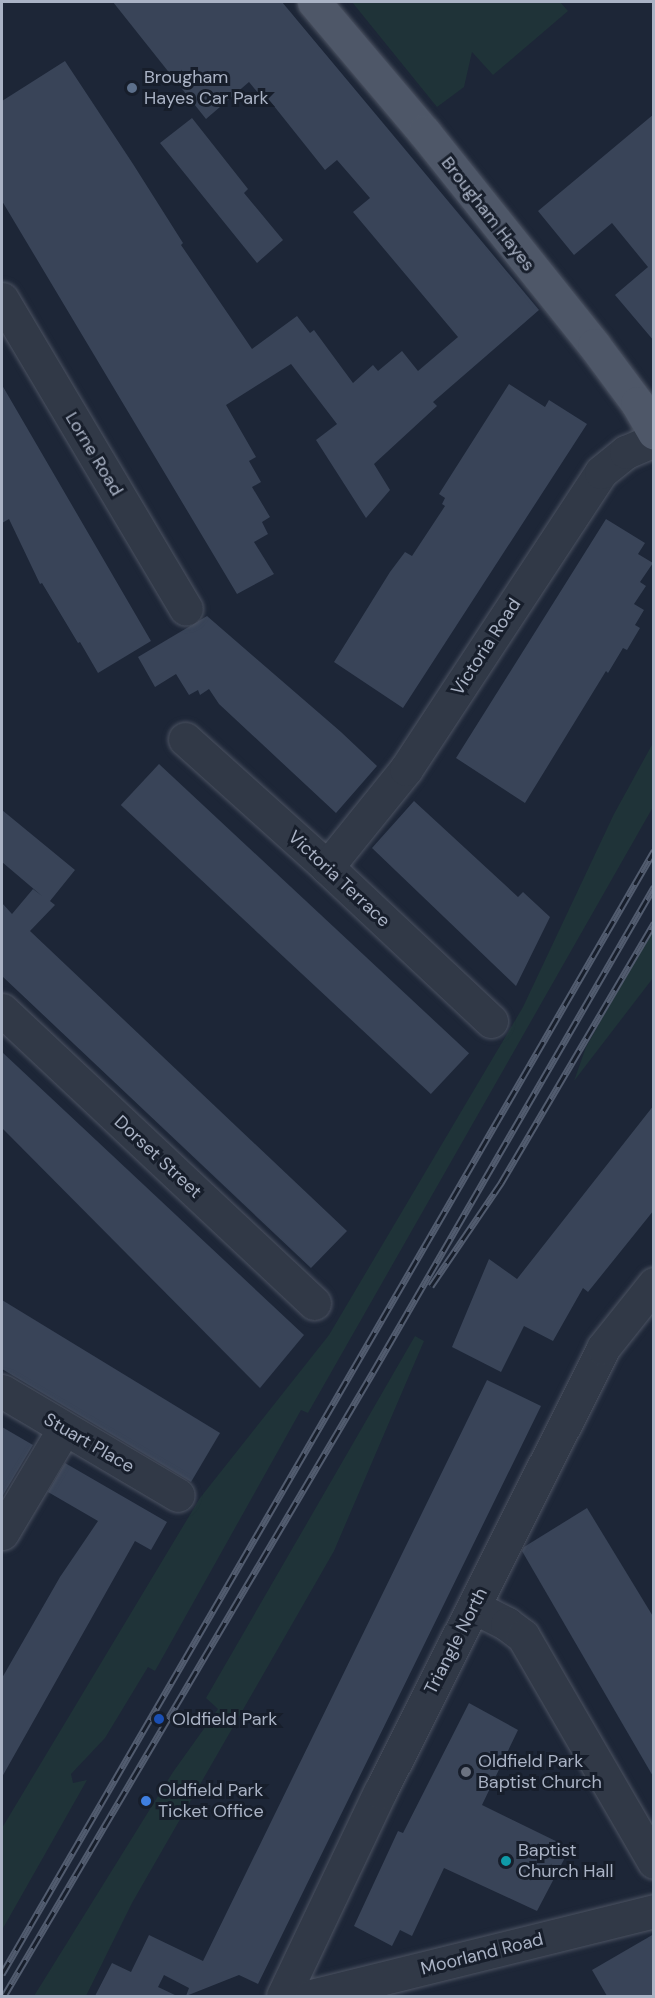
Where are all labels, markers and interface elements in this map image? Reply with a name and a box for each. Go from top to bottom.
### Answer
place label: Brougham Hayes Car Park [144,67,269,110]
marker: Brougham Hayes Car Park [125,81,139,95]
street label: Brougham Hayes [437,152,539,276]
street label: Lorne Road [61,408,127,500]
street label: Victoria Road [447,594,525,700]
street label: Victoria Terrace [283,826,395,932]
street label: Dorset Street [110,1111,206,1203]
street label: Stuart Place [40,1408,138,1478]
street label: Triangle North [420,1584,492,1698]
place label: Oldfield Park [172,1708,277,1730]
marker: Oldfield Park [150,1710,168,1728]
place label: Oldfield Park Baptist Church [478,1751,602,1794]
marker: Oldfield Park Baptist Church [459,1765,473,1779]
place label: Oldfield Park Ticket Office [158,1780,264,1822]
marker: Oldfield Park Ticket Office [139,1794,153,1808]
place label: Baptist Church Hall [518,1840,613,1882]
marker: Baptist Church Hall [499,1854,513,1868]
street label: Moorland Road [419,1928,545,1980]

